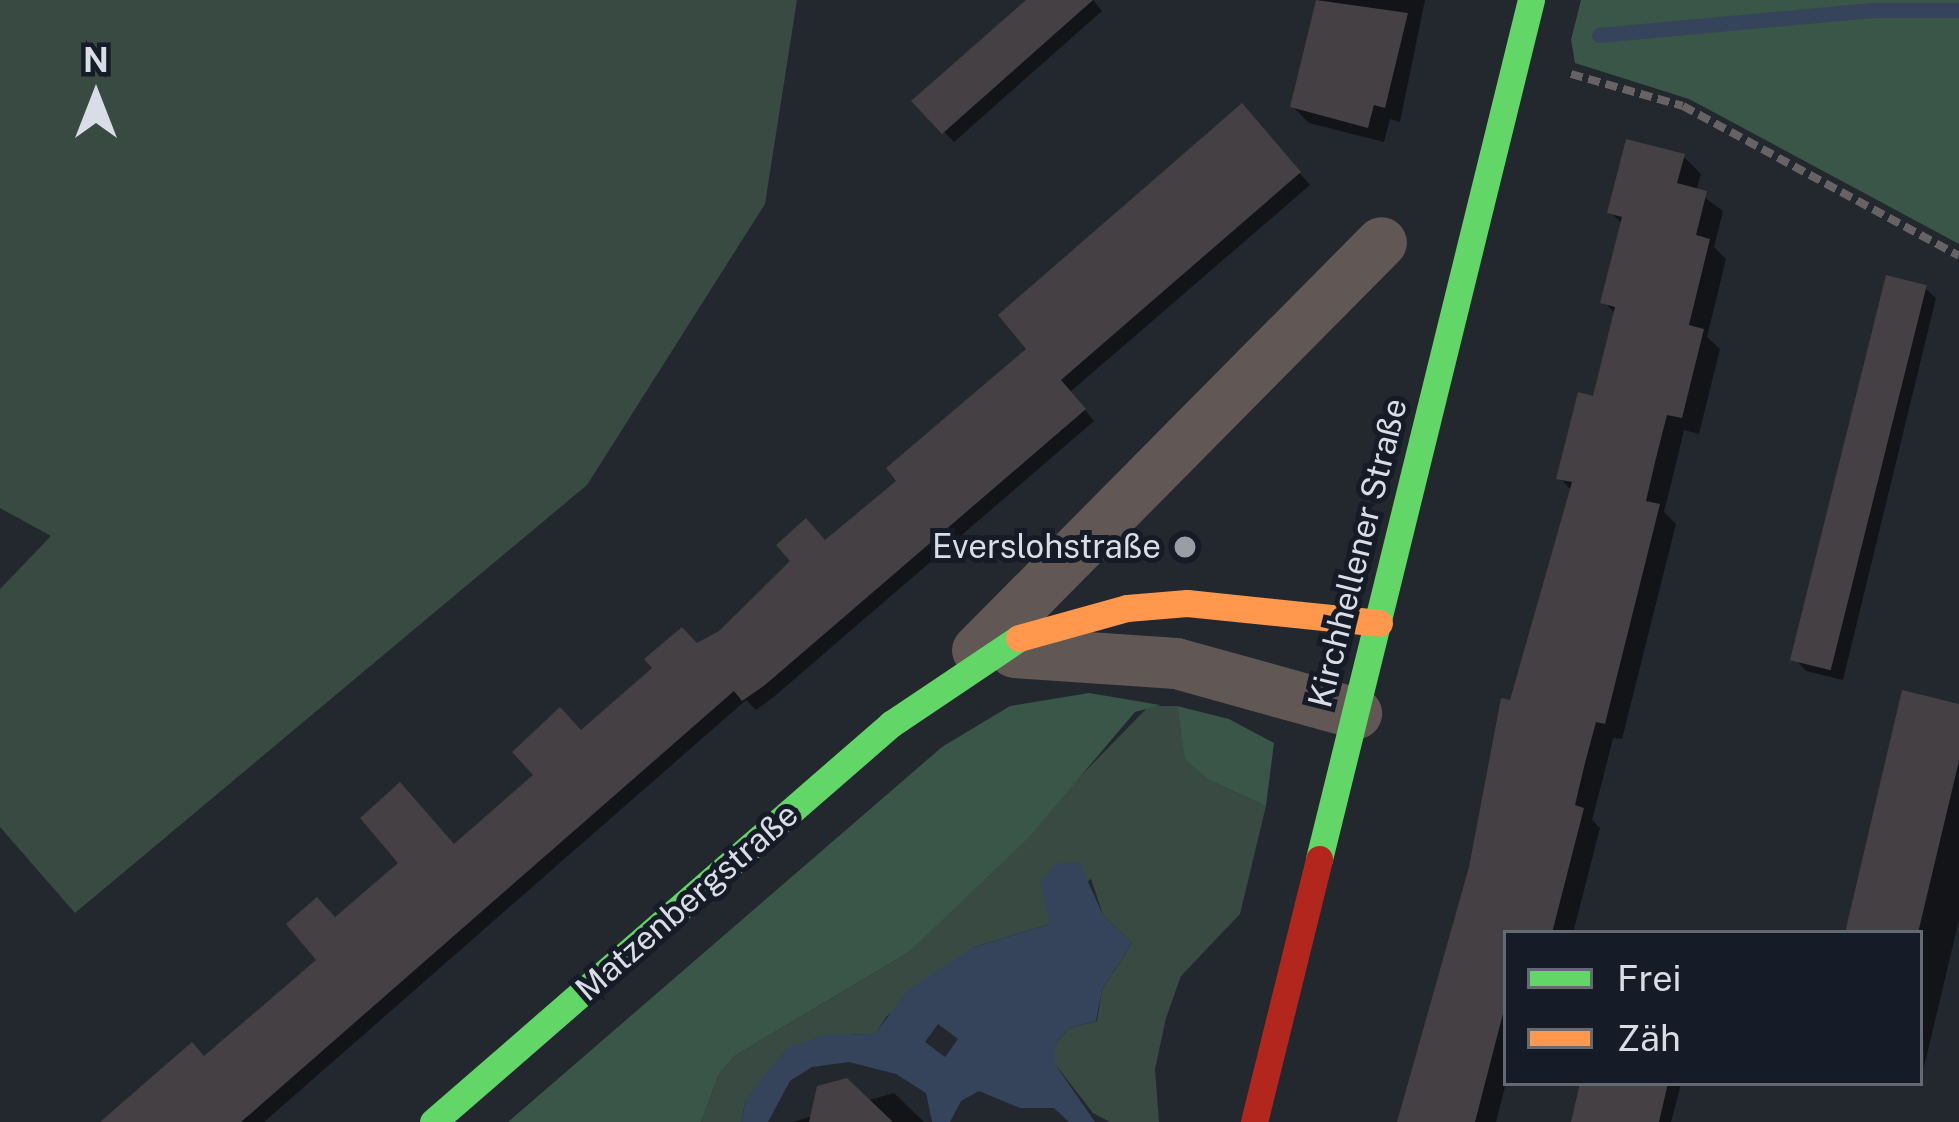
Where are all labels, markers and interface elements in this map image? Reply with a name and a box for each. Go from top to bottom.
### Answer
north arrow [36,36,156,156]
text: N [83,41,109,79]
street label: Kirchhellener Straße [1300,394,1416,712]
place label: Everslohstraße [932,527,1161,567]
marker: Everslohstraße [1172,534,1198,560]
street label: Matzenbergstraße [568,795,806,1009]
legend [1503,930,1923,1086]
text: Frei [1617,957,1681,999]
text: Zäh [1617,1017,1681,1059]

